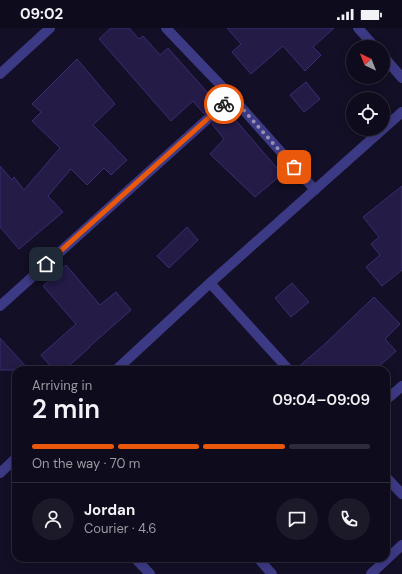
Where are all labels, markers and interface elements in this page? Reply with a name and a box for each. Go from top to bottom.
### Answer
text: 09:02 [20,4,63,24]
north arrow [346,40,390,84]
map controls [346,40,390,136]
courier [204,84,244,124]
button: locate [346,92,390,136]
icon: bike [213,93,235,115]
pin [277,150,311,184]
icon: bag [283,156,305,178]
pin [29,247,63,281]
icon: home [35,253,57,275]
text: Arriving in [32,377,92,394]
text: 09:04–09:09 [273,390,370,410]
text: 2 min [32,392,100,426]
text: On the way · 70 m [32,455,140,472]
button: person [32,498,74,540]
button: chat [276,498,318,540]
button: phone [328,498,370,540]
text: Jordan [84,500,135,520]
text: Courier · 4.6 [84,520,156,537]

